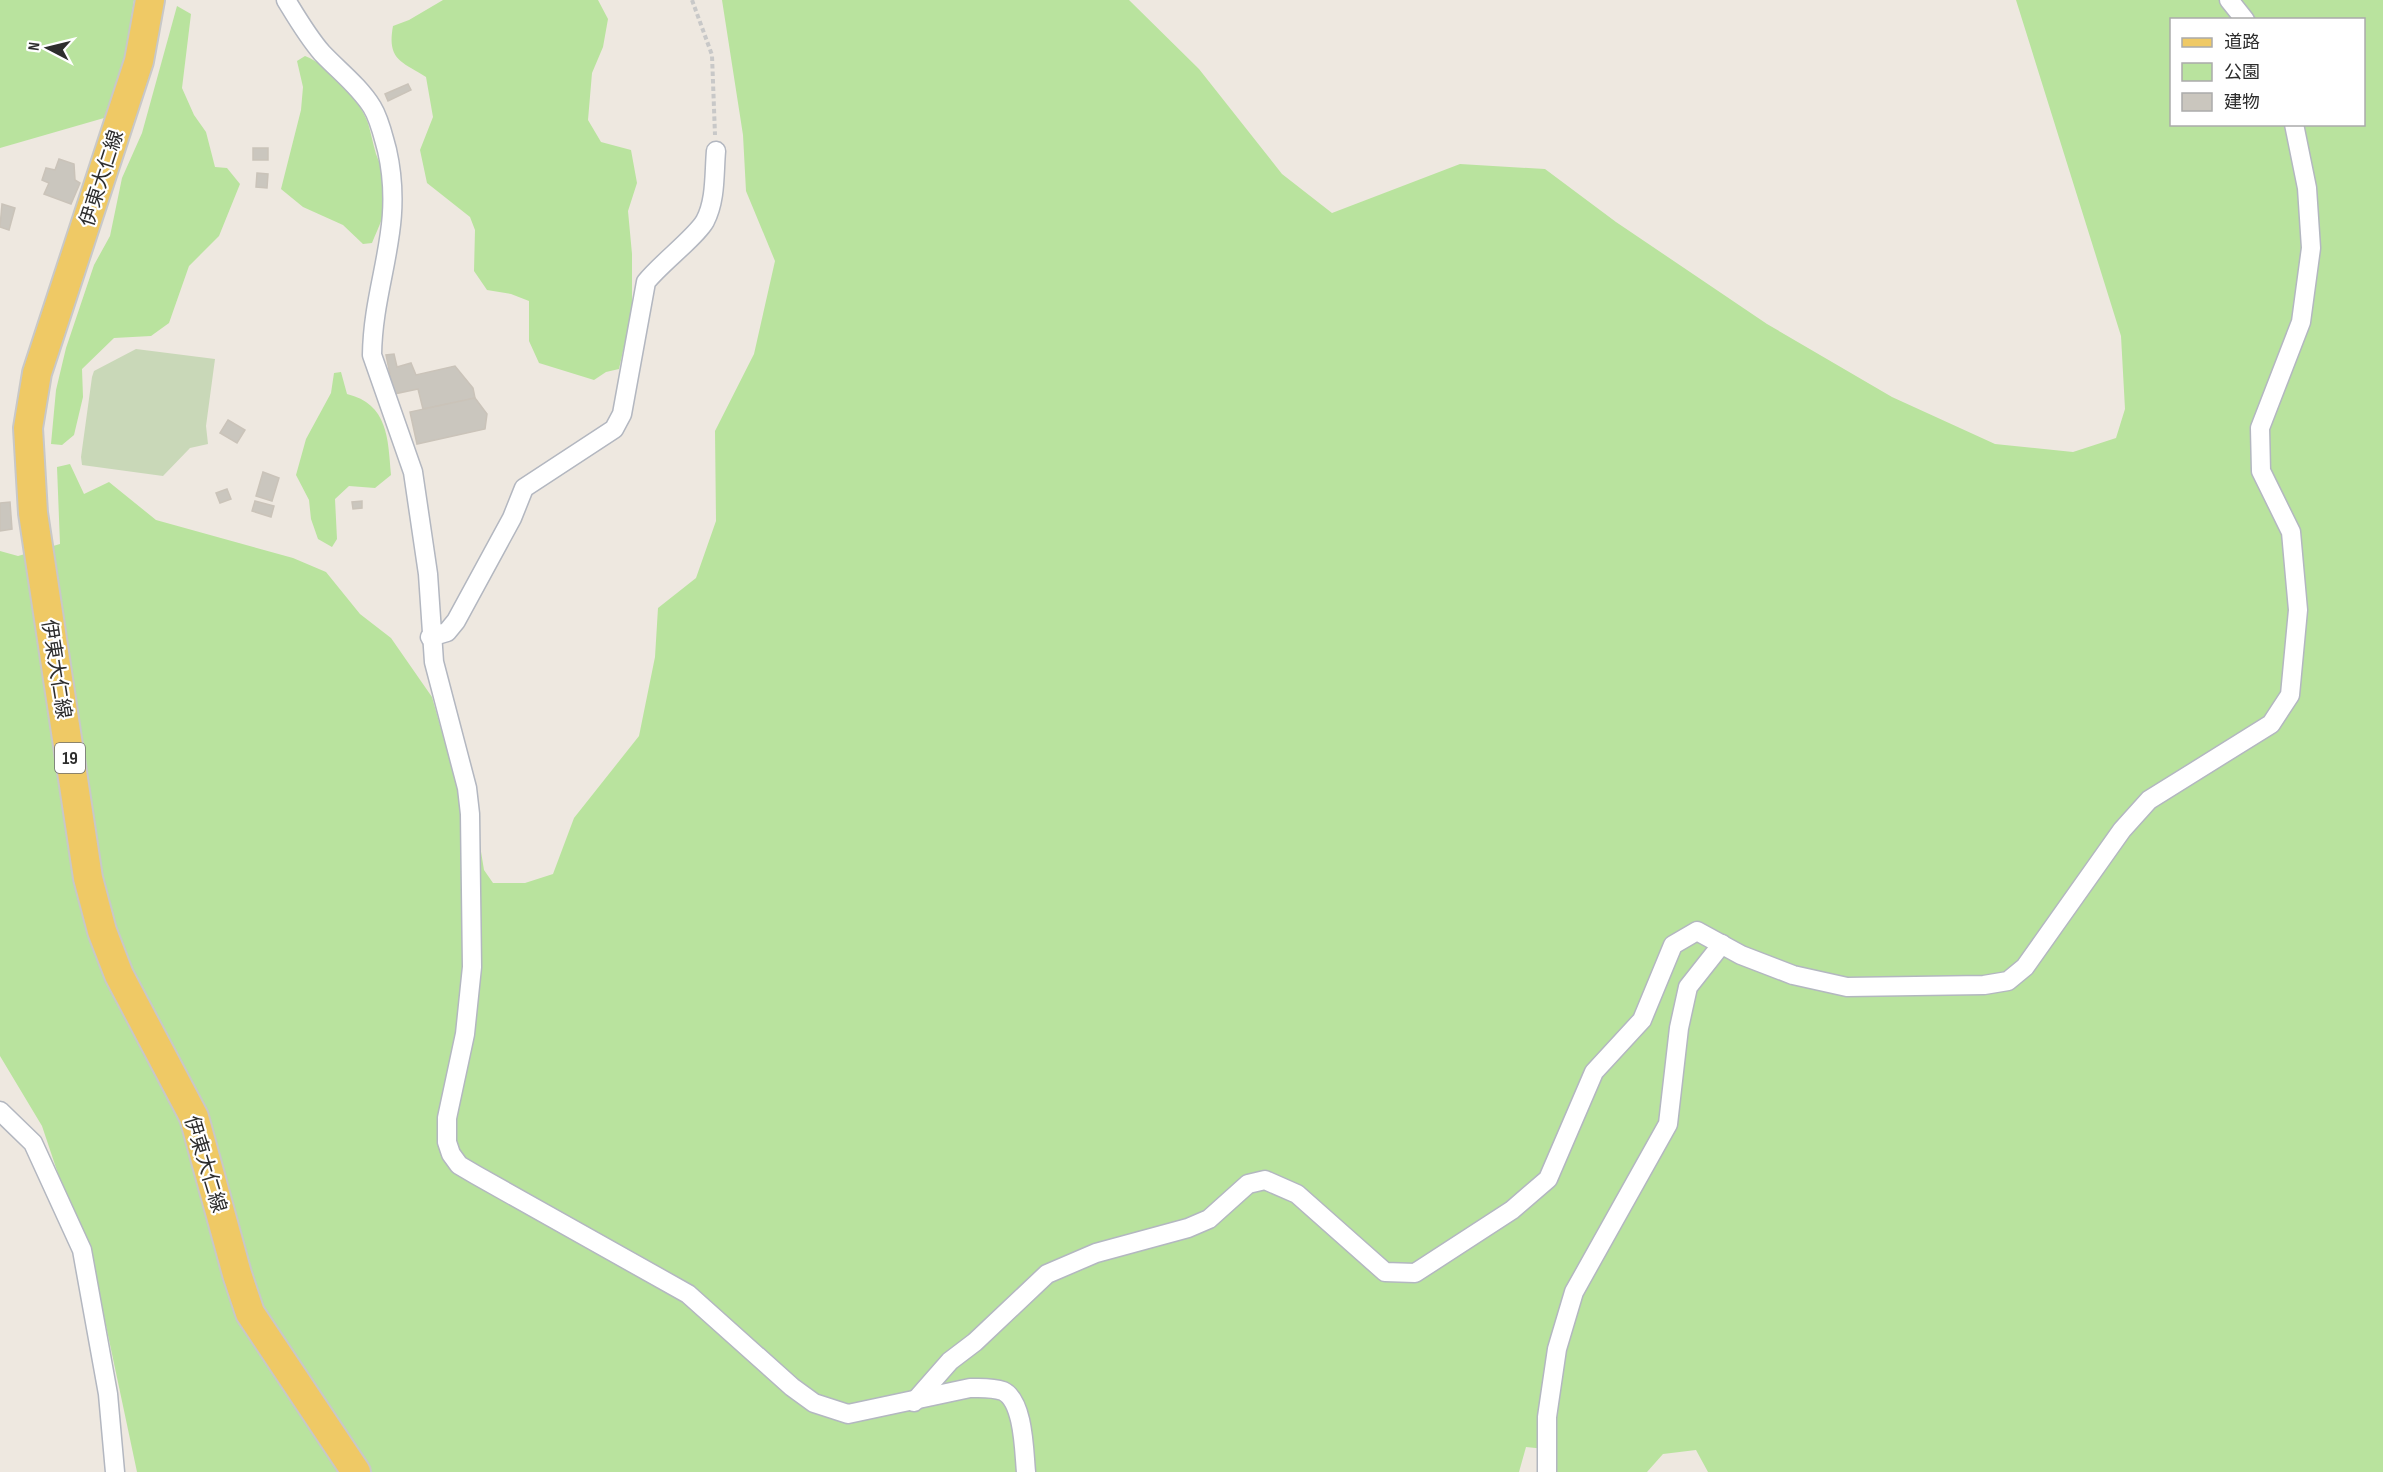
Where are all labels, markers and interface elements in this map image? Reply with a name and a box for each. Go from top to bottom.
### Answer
north arrow [18,18,78,78]
legend [2170,18,2365,126]
text: 道路 [2224,32,2260,53]
text: N [25,41,45,52]
text: 公園 [2224,62,2260,83]
text: 建物 [2224,92,2260,113]
street label: 伊東大仁線 [75,127,129,230]
street label: 伊東大仁線 [36,618,76,720]
road number: 19 [55,743,85,773]
street label: 伊東大仁線 [179,1113,231,1216]

